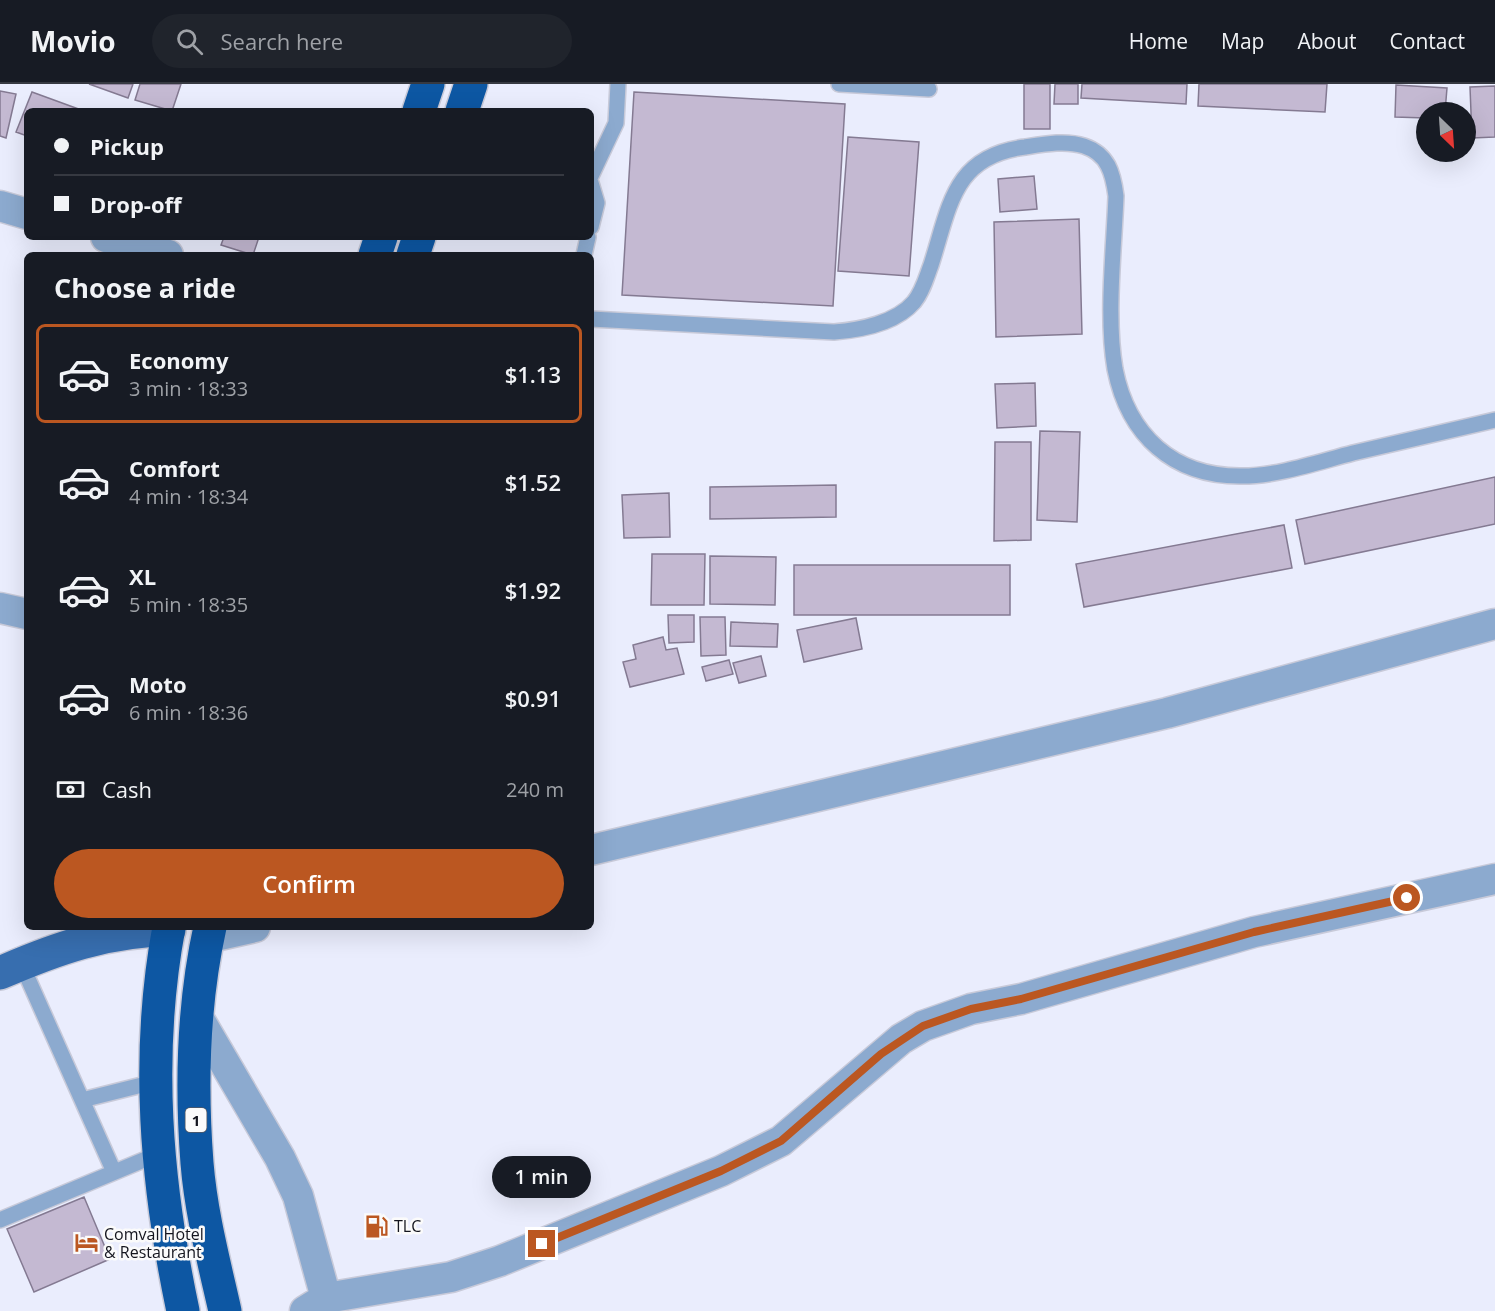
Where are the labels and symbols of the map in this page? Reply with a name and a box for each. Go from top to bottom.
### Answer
north arrow [1416,102,1476,162]
route start [1393,884,1420,911]
road number: 1 [186,1108,206,1132]
callout: 1 min [492,1157,592,1199]
fuel station icon: TLC [363,1213,389,1239]
place label: TLC [394,1215,421,1237]
place label: Comval Hotel & Restaurant [104,1223,204,1263]
hotel icon: Comval Hotel & Restaurant [73,1230,99,1256]
route end [528,1230,555,1257]

